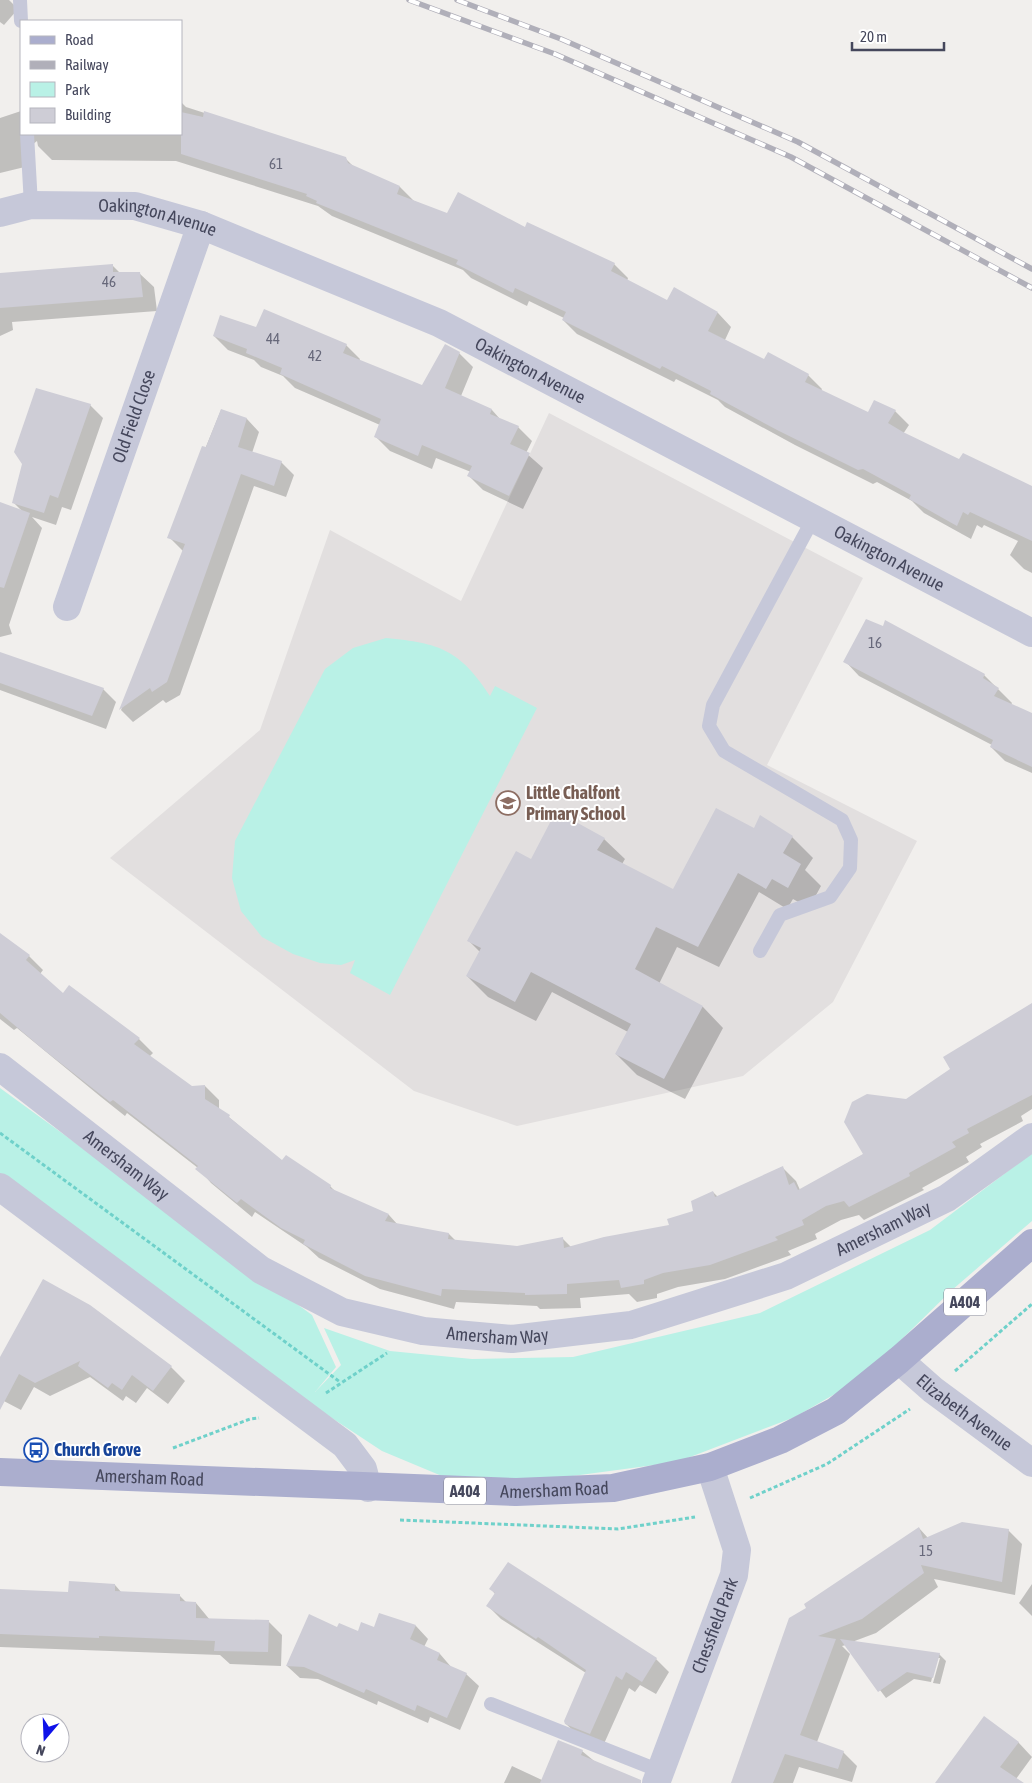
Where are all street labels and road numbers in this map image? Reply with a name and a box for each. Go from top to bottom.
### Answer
street label: Oakington Avenue [98,195,220,240]
street label: Oakington Avenue [472,333,589,408]
street label: Old Field Close [107,367,159,465]
street label: Oakington Avenue [831,520,948,595]
street label: Amersham Way [80,1125,174,1205]
street label: Amersham Way [832,1197,934,1260]
road number: A404 [944,1288,986,1315]
street label: Amersham Way [446,1322,550,1349]
street label: Elizabeth Avenue [912,1369,1017,1455]
street label: Amersham Road [95,1465,205,1490]
street label: Amersham Road [500,1477,609,1502]
road number: A404 [444,1478,486,1504]
street label: Chessfield Park [687,1575,742,1676]

